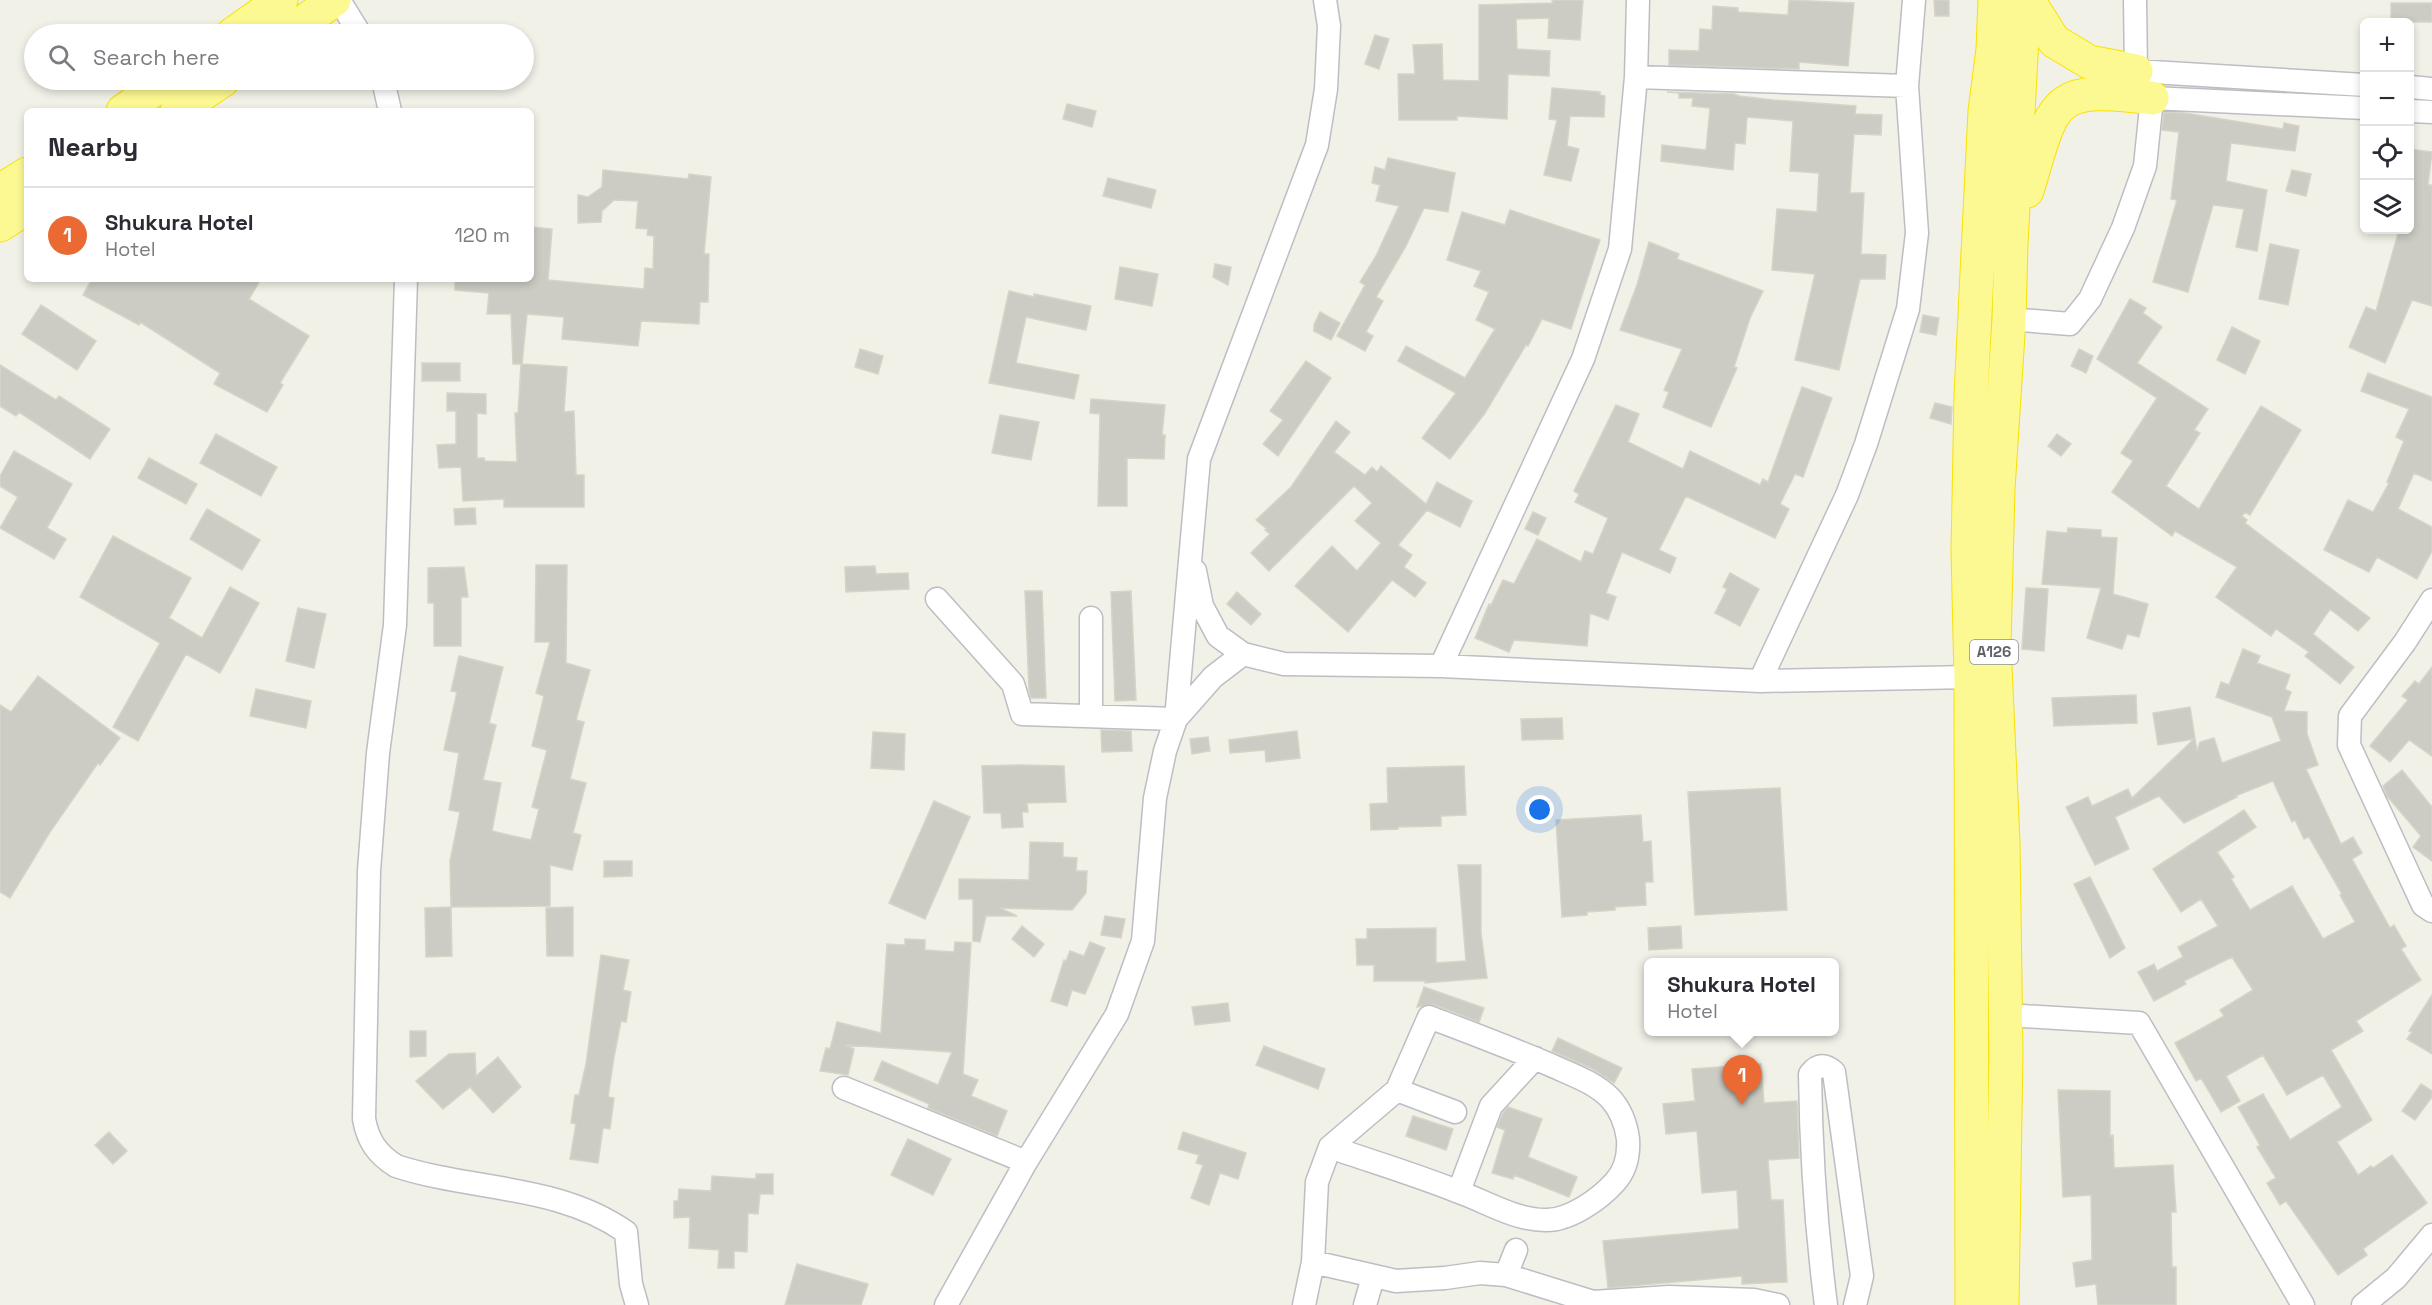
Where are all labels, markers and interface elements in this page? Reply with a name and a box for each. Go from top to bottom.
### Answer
map controls [2360,18,2414,234]
button: + [2360,18,2414,72]
search box [24,24,534,90]
icon: search [45,41,78,74]
text: Search here [93,43,220,71]
button: − [2360,72,2414,126]
button: locate [2360,126,2414,180]
text: Nearby [48,130,138,164]
button: layers [2360,180,2414,234]
text: Shukura Hotel [105,208,254,236]
text: 1 [63,222,72,248]
text: 120 m [454,222,510,248]
text: Hotel [105,236,156,262]
road number: A126 [1970,640,2018,664]
your location [1525,795,1554,824]
popup [1644,958,1839,1036]
text: Shukura Hotel [1667,970,1816,998]
text: Hotel [1667,998,1718,1024]
pin: 1 [1722,1056,1762,1105]

